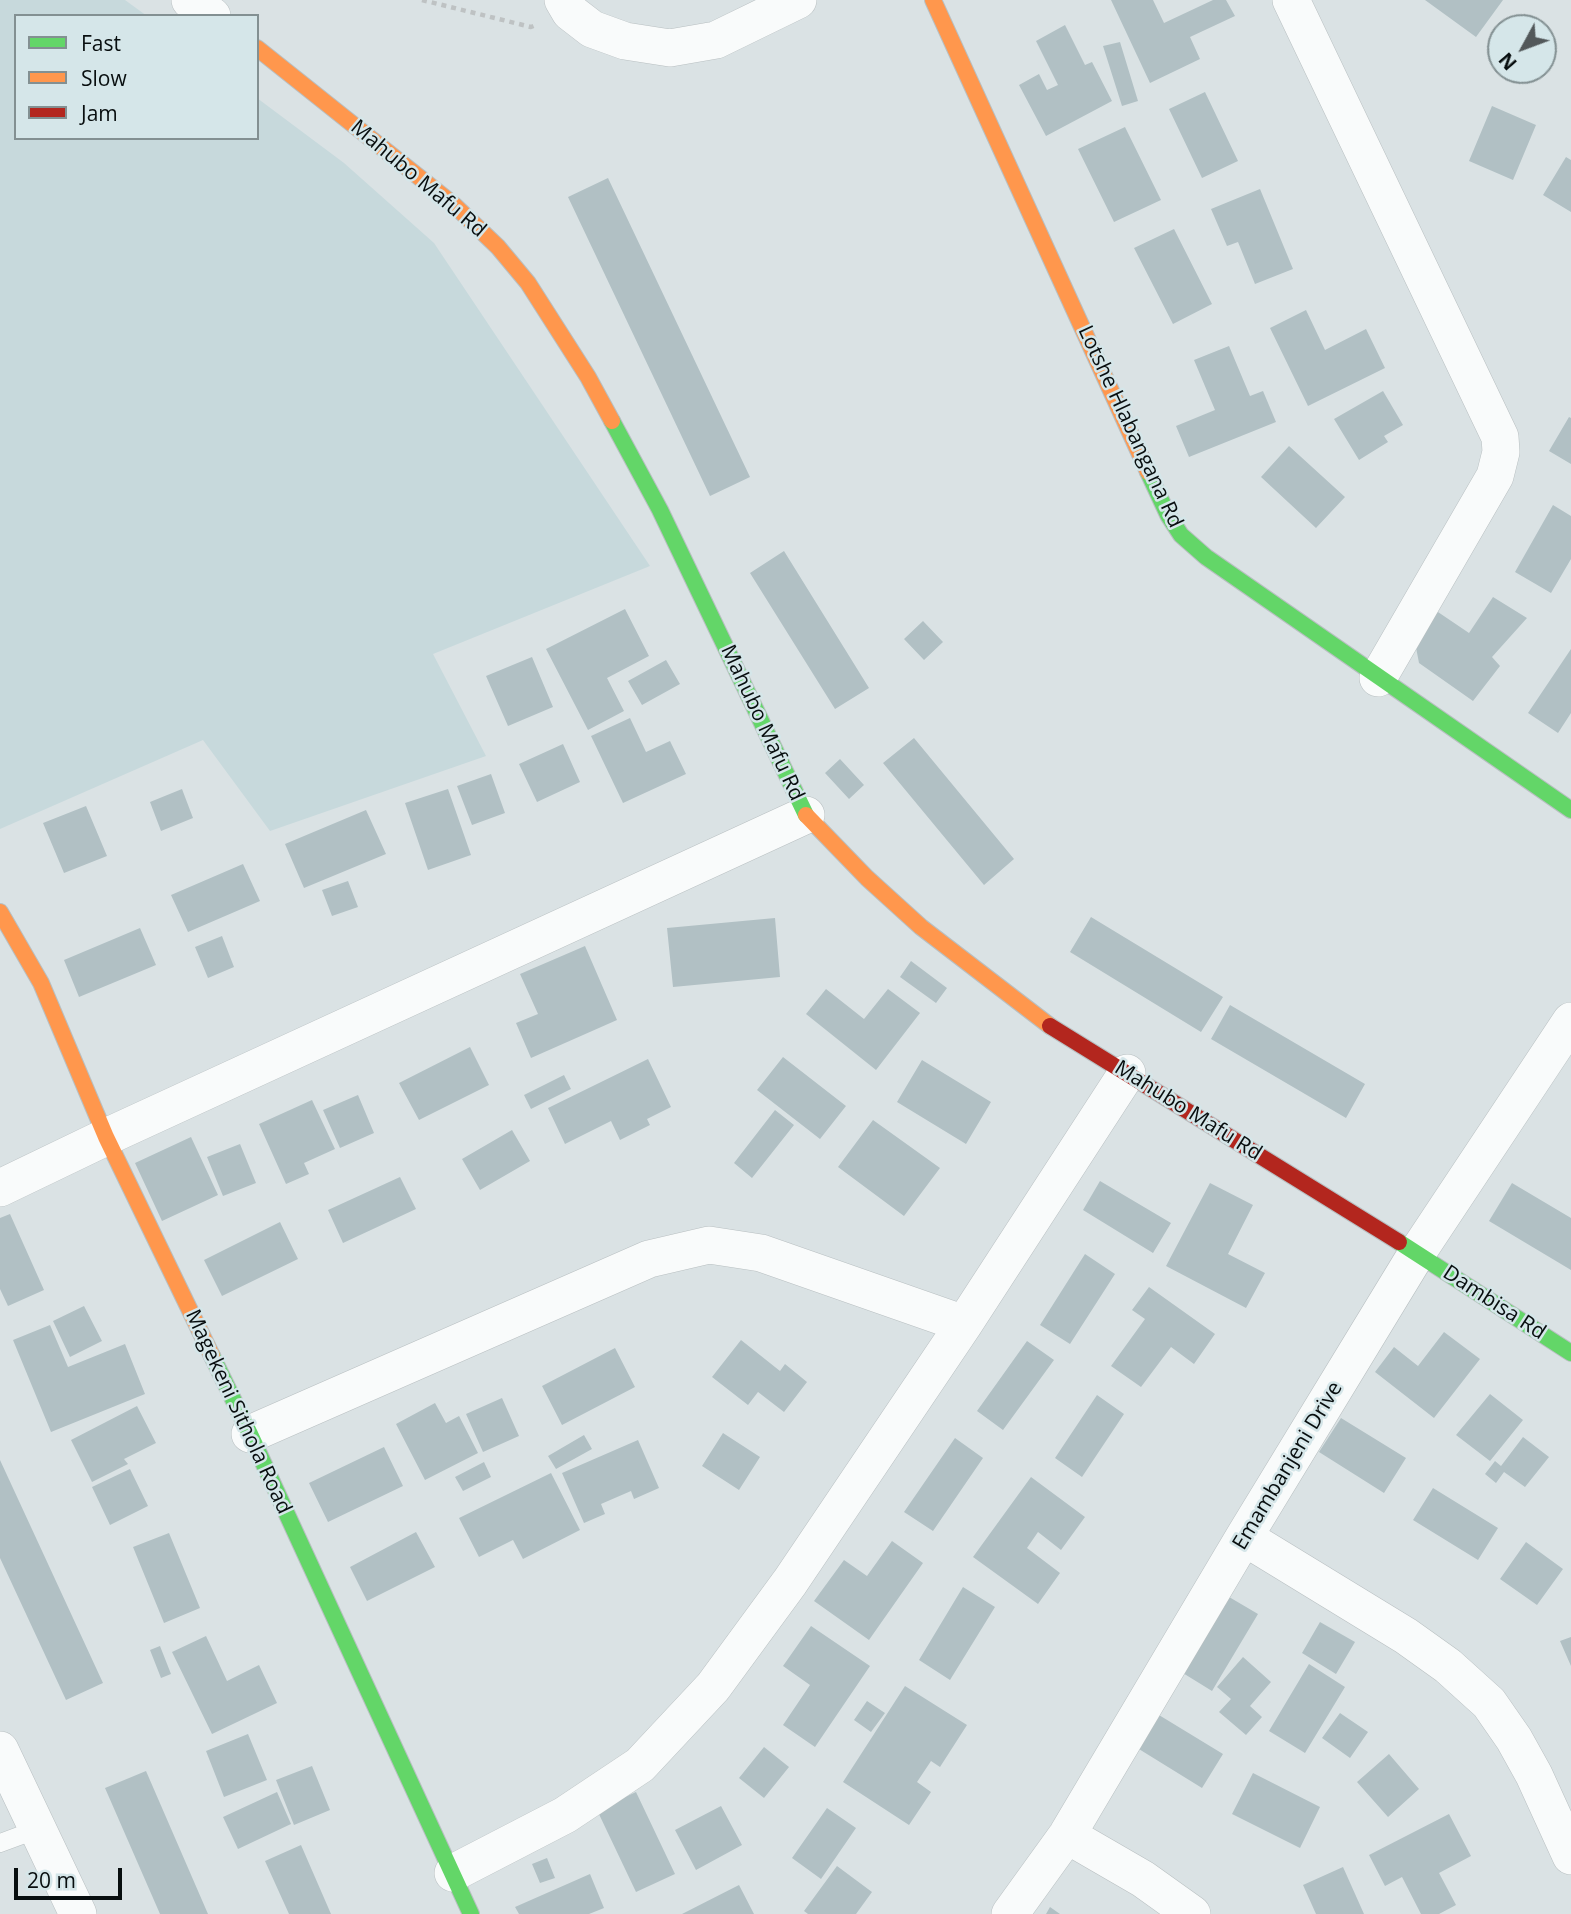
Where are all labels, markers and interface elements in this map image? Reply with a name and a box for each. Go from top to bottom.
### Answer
legend [14,14,259,140]
north arrow [1487,14,1557,84]
text: Fast [81,29,121,57]
text: N [1493,47,1523,76]
text: Slow [81,64,127,92]
text: Jam [81,99,118,127]
street label: Mahubo Mafu Rd [345,115,491,243]
street label: Lotshe Hlabangana Rd [1072,322,1188,532]
street label: Mahubo Mafu Rd [715,641,809,805]
street label: Mahubo Mafu Rd [1110,1056,1266,1166]
street label: Dambisa Rd [1438,1260,1550,1346]
street label: Magekeni Sithola Road [180,1306,296,1518]
street label: Emambanjeni Drive [1228,1377,1348,1555]
scale bar [18,1854,126,1898]
text: 20 m [27,1866,76,1894]

